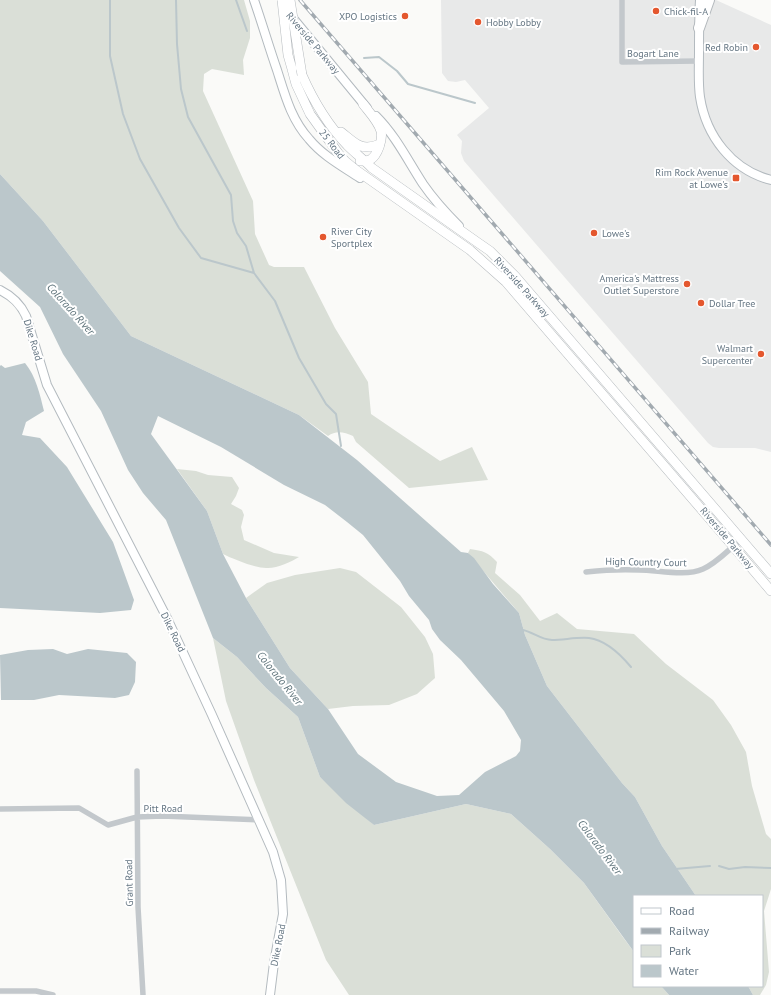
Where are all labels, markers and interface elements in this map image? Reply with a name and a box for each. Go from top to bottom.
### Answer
place label: Chick-fil-A [664,5,708,18]
marker: Chick-fil-A [651,6,661,16]
street label: Riverside Parkway [283,9,343,77]
place label: XPO Logistics [339,10,397,23]
marker: XPO Logistics [400,11,410,21]
place label: Hobby Lobby [486,16,541,29]
marker: Hobby Lobby [473,17,483,27]
place label: Red Robin [705,41,748,54]
marker: Red Robin [751,42,761,52]
street label: Bogart Lane [627,47,679,60]
street label: 25 Road [316,126,348,162]
place label: Rim Rock Avenue at Lowe's [655,166,728,191]
marker: Rim Rock Avenue at Lowe's [731,173,741,183]
place label: River City Sportplex [331,225,373,250]
place label: Lowe's [602,227,630,240]
marker: Lowe's [589,228,599,238]
marker: River City Sportplex [318,232,328,242]
street label: Riverside Parkway [491,254,553,320]
place label: America's Mattress Outlet Superstore [599,272,679,297]
marker: America's Mattress Outlet Superstore [682,279,692,289]
water label: Colorado River [44,280,99,339]
place label: Dollar Tree [709,297,755,310]
marker: Dollar Tree [696,298,706,308]
street label: Dike Road [21,318,45,362]
place label: Walmart Supercenter [702,342,754,367]
marker: Walmart Supercenter [756,349,766,359]
street label: Riverside Parkway [697,504,757,572]
street label: High Country Court [605,555,687,569]
street label: Dike Road [158,610,188,654]
water label: Colorado River [254,648,307,709]
street label: Pitt Road [144,802,182,815]
water label: Colorado River [575,817,626,878]
street label: Grant Road [122,859,136,907]
legend [633,895,763,987]
text: Road [669,903,694,918]
street label: Dike Road [268,923,288,967]
text: Railway [669,923,709,938]
text: Park [669,943,691,958]
text: Water [669,963,699,978]

